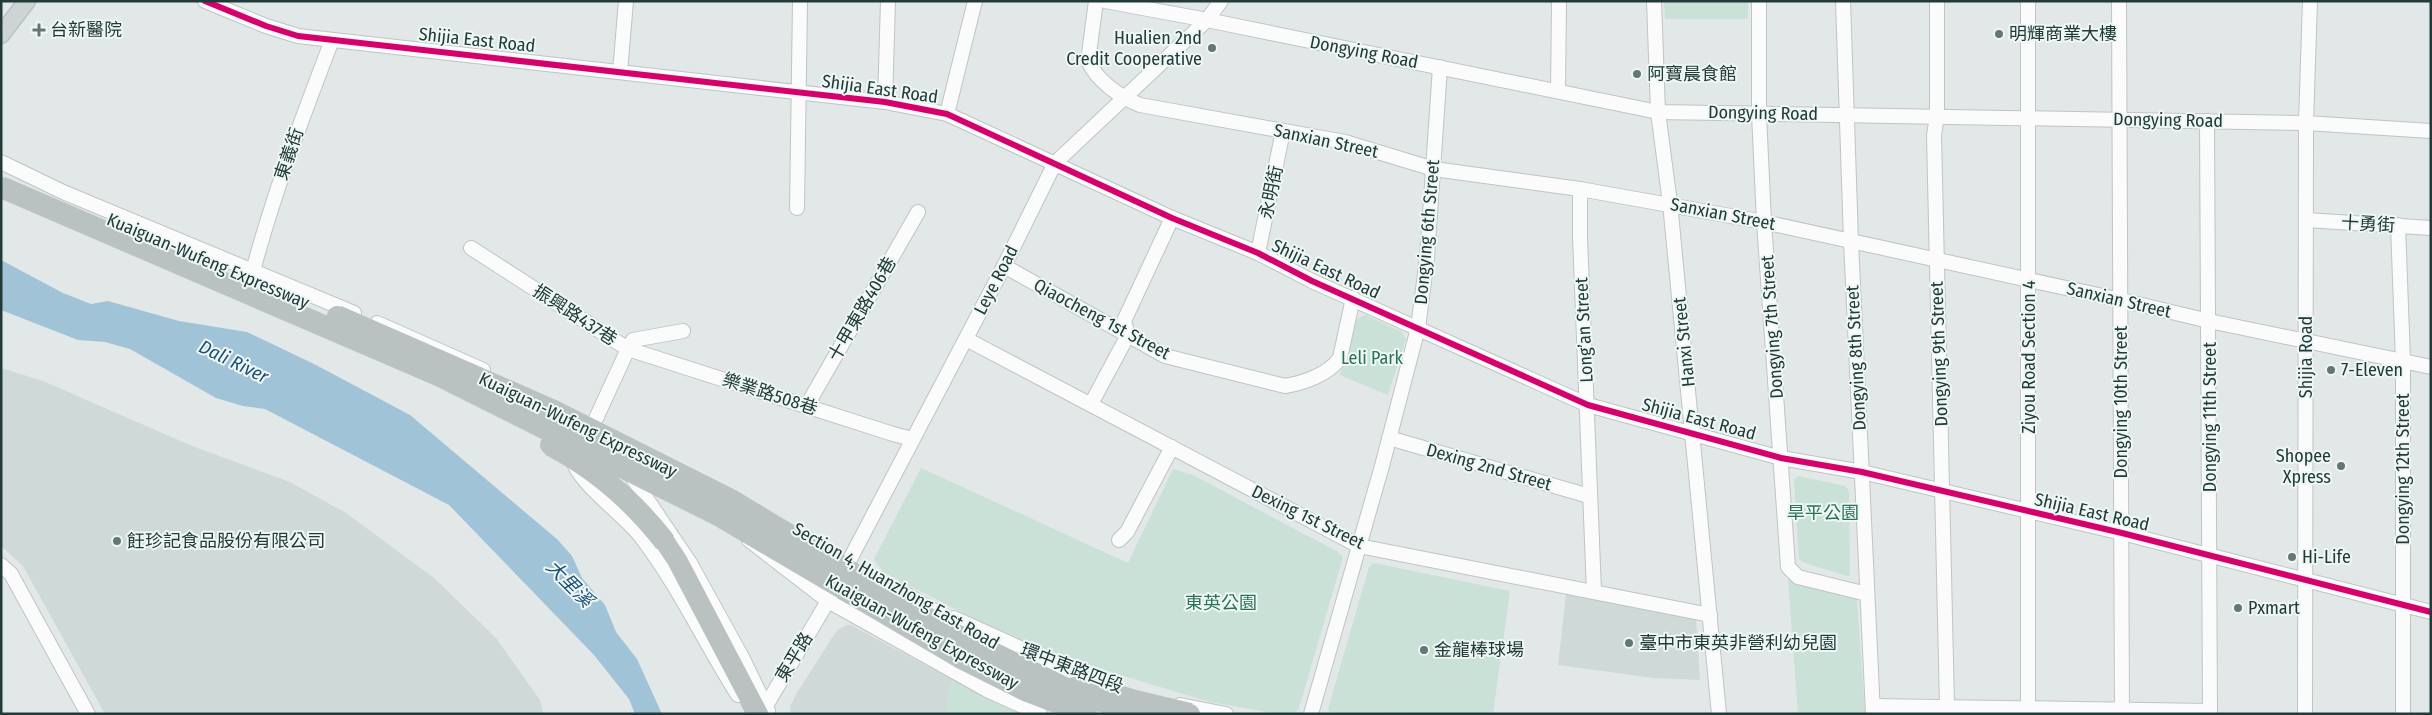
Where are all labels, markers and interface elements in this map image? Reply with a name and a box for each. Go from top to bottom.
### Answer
place label: 台新醫院 [50,19,122,41]
marker: 台新醫院 [32,23,46,37]
street label: Shijia East Road [418,23,536,57]
place label: 明輝商業大樓 [2009,23,2117,45]
place label: Hualien 2nd Credit Cooperative [1066,27,1202,70]
marker: 明輝商業大樓 [1993,28,2005,40]
street label: Dongying Road [1308,31,1420,73]
marker: Hualien 2nd Credit Cooperative [1206,42,1218,54]
place label: 阿寶晨食館 [1647,63,1737,85]
marker: 阿寶晨食館 [1631,68,1643,80]
street label: Shijia East Road [820,70,940,108]
street label: Dongying Road [1708,101,1818,125]
street label: Dongying Road [2113,108,2223,132]
street label: Sanxian Street [1272,119,1380,163]
street label: 東義街 [270,125,308,183]
street label: Dongying 6th Street [1410,159,1444,305]
street label: 永明街 [1255,163,1287,221]
street label: Sanxian Street [1669,193,1777,235]
street label: Kuaiguan-Wufeng Expressway [104,208,312,314]
street label: 十勇街 [2340,212,2396,236]
street label: Shijia East Road [1268,234,1384,304]
street label: Leye Road [969,242,1023,318]
street label: 十甲東路406巷 [823,253,901,365]
street label: Dongying 7th Street [1756,254,1788,399]
street label: Qiaocheng 1st Street [1030,274,1174,364]
street label: Long’an Street [1570,277,1598,383]
street label: Sanxian Street [2065,277,2173,323]
street label: 振興路437巷 [529,280,621,350]
street label: Ziyou Road Section 4 [2018,280,2040,434]
street label: Dongying 9th Street [1925,281,1953,427]
street label: Dongying 8th Street [1841,285,1871,431]
street label: Hanxi Street [1668,296,1700,388]
street label: Shijia Road [2295,316,2317,398]
street label: Dongying 10th Street [2110,325,2132,478]
water label: Dali River [195,335,273,389]
street label: Dongying 11th Street [2199,342,2221,492]
park label: Leli Park [1341,347,1404,369]
place label: 7-Eleven [2341,359,2403,381]
marker: 7-Eleven [2325,364,2337,376]
street label: Kuaiguan-Wufeng Expressway [475,367,681,483]
street label: 樂業路508巷 [720,368,820,420]
street label: Shijia East Road [1640,393,1758,445]
street label: Dongying 12th Street [2392,393,2414,545]
street label: Dexing 2nd Street [1424,439,1554,495]
place label: Shopee Xpress [2276,445,2331,488]
marker: Shopee Xpress [2335,460,2347,472]
street label: Dexing 1st Street [1248,480,1368,554]
street label: Shijia East Road [2032,488,2152,536]
park label: 旱平公園 [1787,502,1859,524]
street label: Section 4, Huanzhong East Road [789,518,1003,654]
place label: 飪珍記食品股份有限公司 [127,530,325,552]
marker: 飪珍記食品股份有限公司 [111,535,123,547]
place label: Hi-Life [2302,546,2351,568]
marker: Hi-Life [2286,551,2298,563]
water label: 大里溪 [541,555,600,614]
street label: Kuaiguan-Wufeng Expressway [821,570,1023,694]
park label: 東英公園 [1185,592,1257,614]
place label: Pxmart [2248,597,2300,619]
marker: Pxmart [2232,602,2244,614]
street label: 東平路 [771,628,817,686]
place label: 臺中市東英非營利幼兒園 [1639,632,1837,654]
marker: 臺中市東英非營利幼兒園 [1623,637,1635,649]
street label: 環中東路四段 [1018,638,1126,698]
place label: 金龍棒球場 [1434,639,1524,661]
marker: 金龍棒球場 [1418,644,1430,656]

